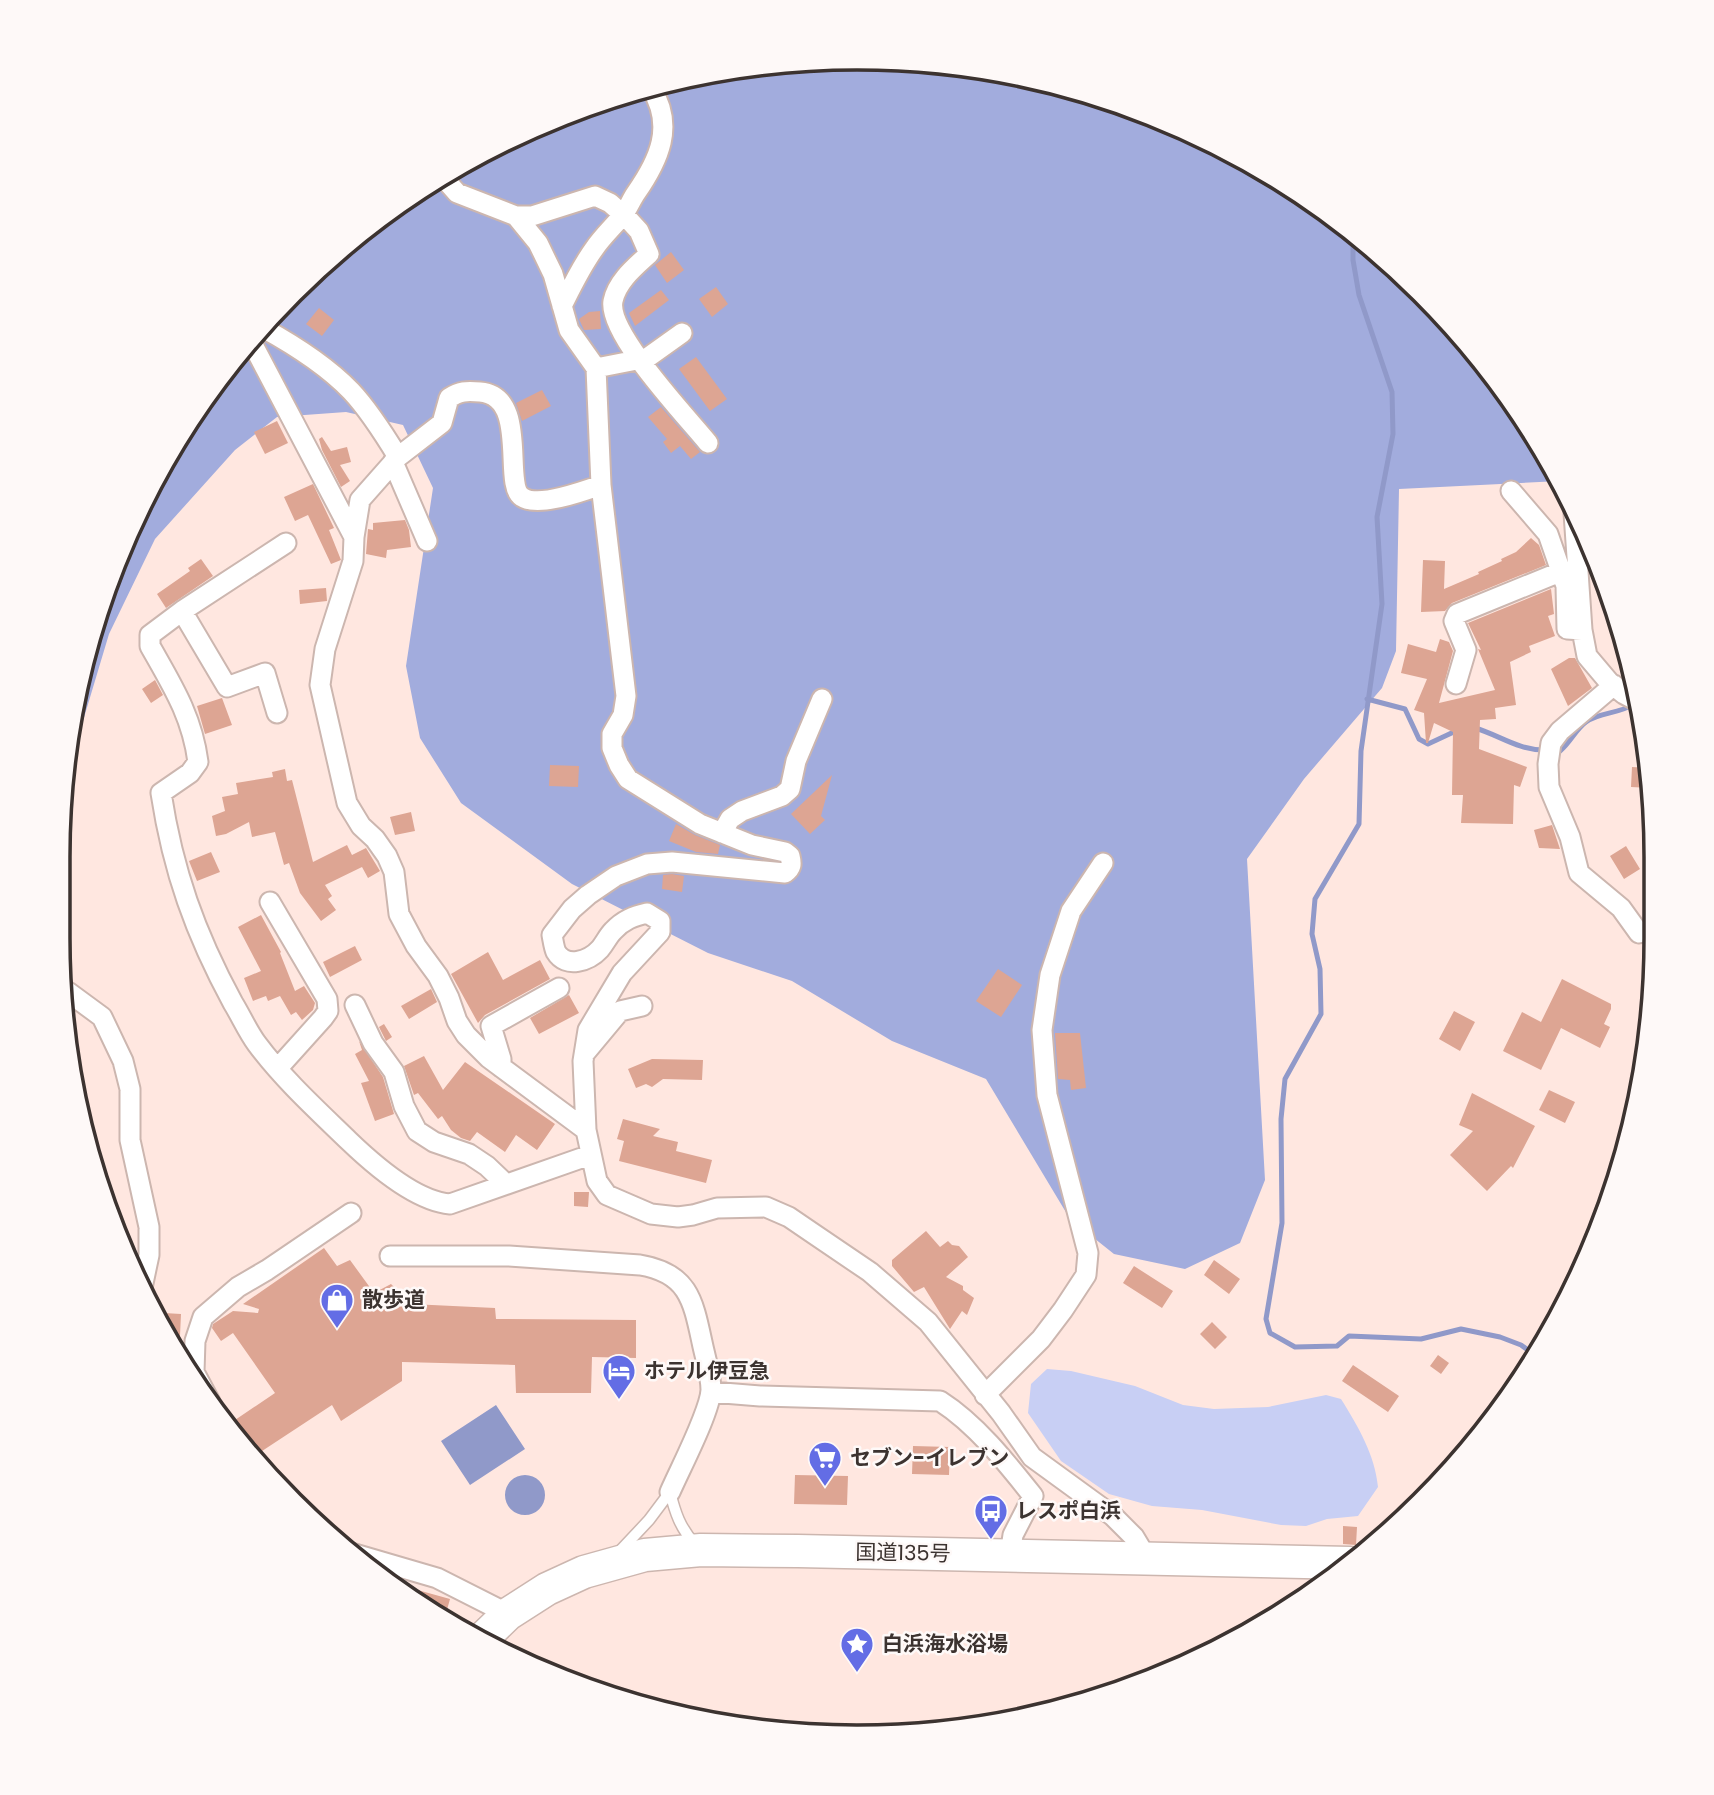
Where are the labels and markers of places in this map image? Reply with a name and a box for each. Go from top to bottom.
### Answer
shop icon: 散歩道 [318,1281,356,1330]
place label: 散歩道 [362,1285,425,1314]
hotel icon: ホテル伊豆急 [600,1352,638,1401]
place label: ホテル伊豆急 [644,1356,770,1385]
supermarket icon: セブン-イレブン [806,1439,844,1488]
place label: セブン-イレブン [850,1443,1009,1472]
bus stop icon: レスポ白浜 [972,1492,1010,1541]
place label: レスポ白浜 [1016,1496,1121,1525]
place icon: 白浜海水浴場 [838,1625,876,1674]
place label: 白浜海水浴場 [882,1629,1008,1658]

